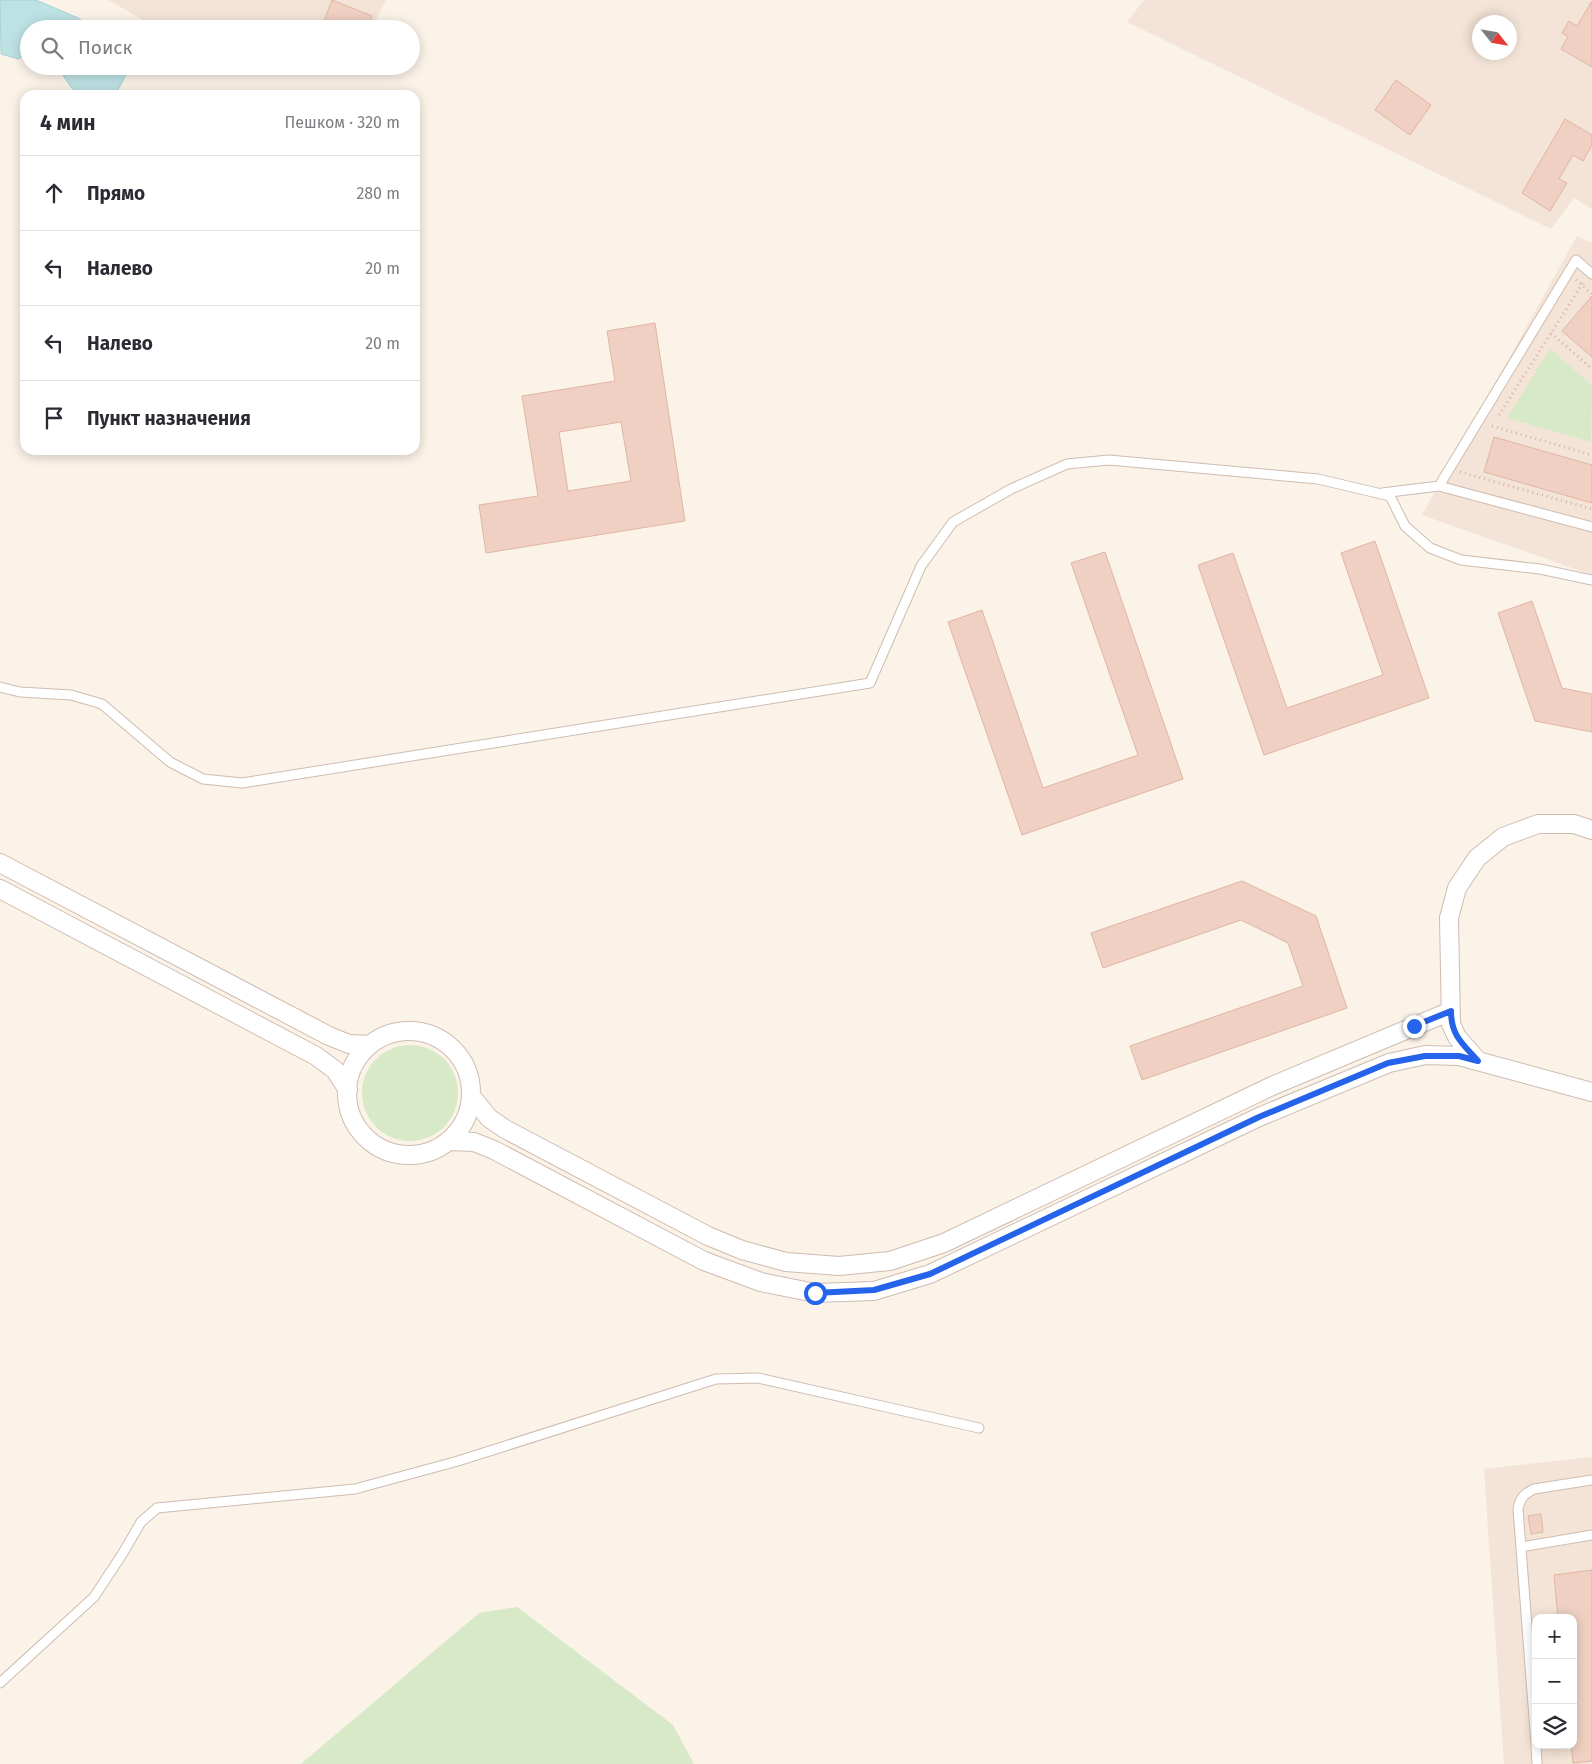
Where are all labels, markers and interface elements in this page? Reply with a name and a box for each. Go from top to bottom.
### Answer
north arrow [1472,15,1517,60]
search box [20,20,420,75]
icon: search [38,34,66,62]
text: Поиск [78,36,132,59]
text: 4 мин [40,110,96,136]
text: Пешком · 320 m [285,113,400,132]
icon: ahead [40,179,68,207]
text: Прямо [87,182,145,205]
text: 280 m [356,184,400,203]
icon: left [40,254,68,282]
text: Налево [87,257,153,280]
text: 20 m [365,259,400,278]
icon: left [40,329,68,357]
text: Налево [87,332,153,355]
text: 20 m [365,334,400,353]
icon: arrive [40,404,68,432]
text: Пункт назначения [87,407,251,430]
route end [1403,1015,1426,1038]
route start [804,1282,827,1305]
map controls [1532,1614,1577,1749]
button: + [1532,1614,1577,1659]
button: − [1532,1659,1577,1704]
button: layers [1532,1704,1577,1749]

